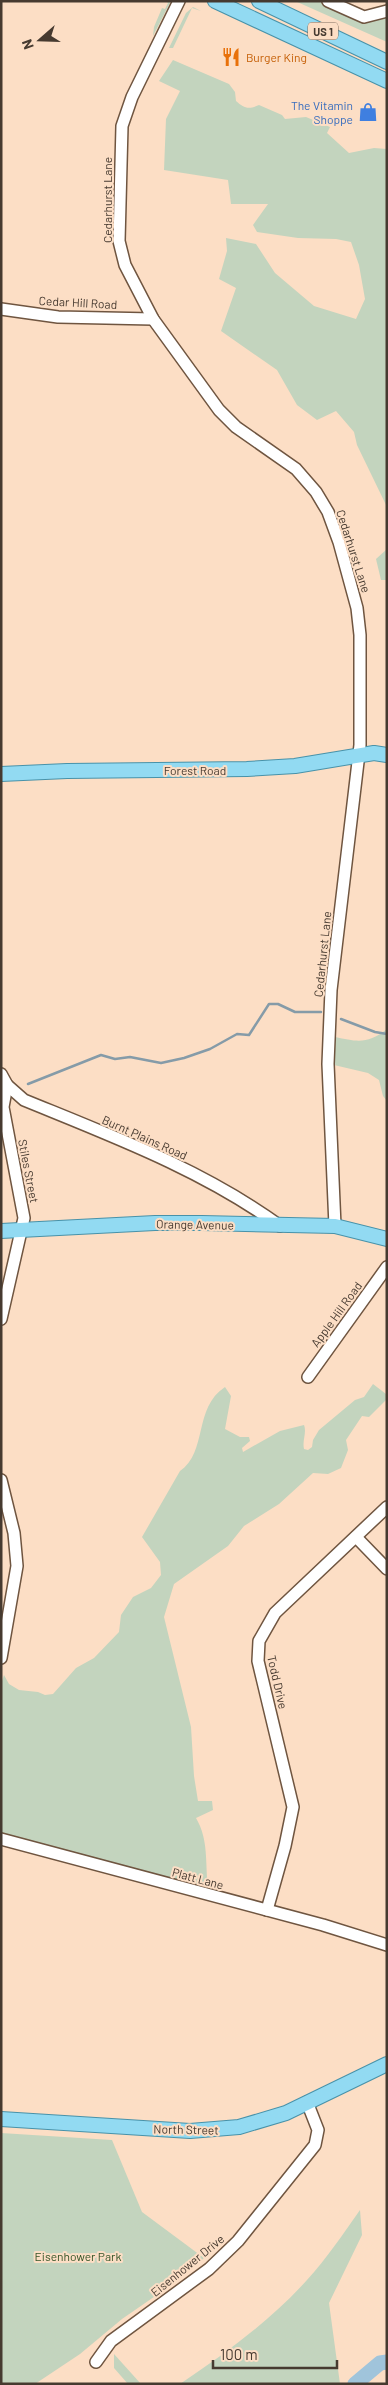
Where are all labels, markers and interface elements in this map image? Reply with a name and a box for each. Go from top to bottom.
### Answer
north arrow [15,15,65,65]
road number: US 1 [308,22,338,40]
text: N [18,37,37,52]
restaurant icon: Burger King [220,46,242,68]
place label: Burger King [246,50,307,64]
place label: The Vitamin Shoppe [291,98,353,126]
shop icon: The Vitamin Shoppe [357,101,379,123]
street label: Cedarhurst Lane [100,157,114,243]
street label: Cedar Hill Road [38,293,118,311]
street label: Cedarhurst Lane [334,508,374,594]
street label: Forest Road [164,763,226,777]
street label: Cedarhurst Lane [311,910,333,998]
street label: Burnt Plains Road [100,1112,190,1162]
street label: Stiles Street [16,1138,42,1204]
street label: Orange Avenue [156,1216,234,1232]
street label: Apple Hill Road [308,1279,364,1349]
street label: Todd Drive [265,1654,291,1710]
street label: Platt Lane [171,1864,225,1892]
street label: North Street [153,2121,219,2137]
street label: Eisenhower Drive [148,2231,226,2299]
park label: Eisenhower Park [35,2249,121,2263]
scale bar [213,2338,337,2370]
text: 100 m [220,2345,258,2363]

